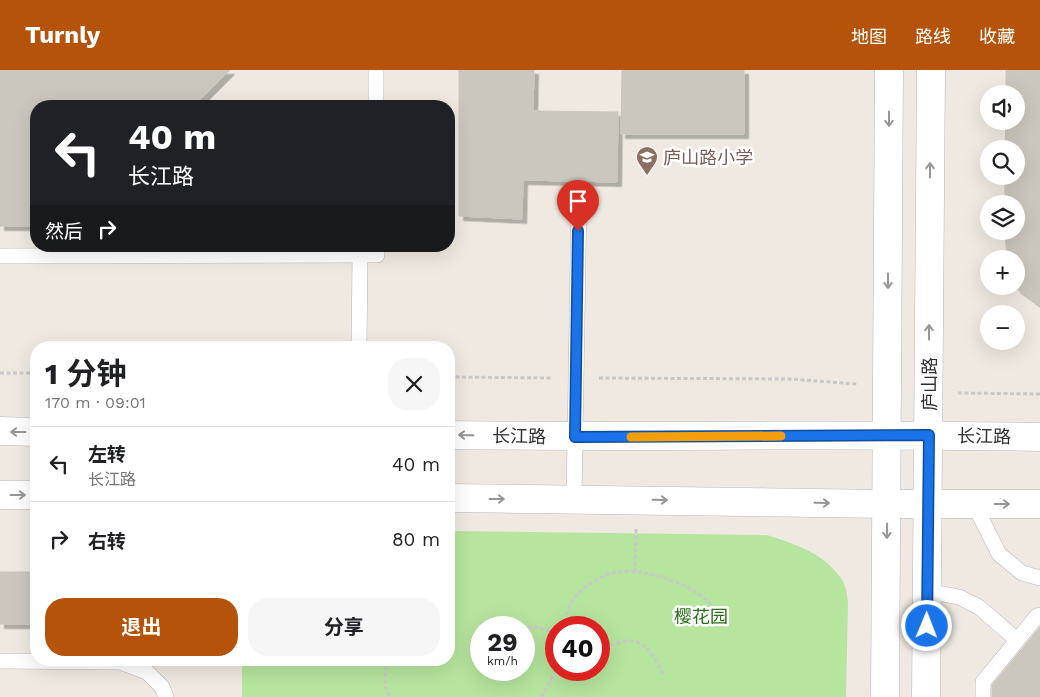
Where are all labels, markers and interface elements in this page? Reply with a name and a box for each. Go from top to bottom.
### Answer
text: Turnly [25,21,100,49]
text: 地图 [851,26,887,47]
text: 路线 [915,26,951,47]
text: 收藏 [979,26,1015,47]
map controls [980,85,1025,350]
button: sound [980,85,1025,130]
one-way arrow [884,110,894,126]
text: 40 m [128,116,216,158]
icon: left [45,120,110,185]
button: search [980,140,1025,185]
school or university icon: 庐山路小学 [635,145,659,176]
place label: 庐山路小学 [663,147,753,168]
one-way arrow [925,162,935,178]
text: 长江路 [128,164,194,189]
pin [557,180,599,231]
icon: arrive [564,187,592,215]
button: layers [980,195,1025,240]
icon: right [93,215,121,243]
text: 然后 [45,220,83,243]
button: + [980,250,1025,295]
one-way arrow [883,272,893,289]
button: − [980,305,1025,350]
one-way arrow [924,325,934,341]
text: 1 分钟 [45,356,127,391]
street label: 庐山路 [919,357,940,411]
button: close [388,358,440,410]
text: 170 m · 09:01 [45,393,146,412]
street label: 长江路 [492,425,546,447]
street label: 长江路 [957,425,1011,447]
one-way arrow [10,427,26,437]
one-way arrow [459,431,475,440]
text: 左转 [88,443,126,466]
icon: left [45,450,73,478]
text: 40 m [392,453,440,476]
text: 长江路 [88,470,136,489]
one-way arrow [10,490,26,500]
one-way arrow [489,494,505,503]
one-way arrow [652,495,668,505]
one-way arrow [814,498,830,508]
one-way arrow [994,499,1010,509]
one-way arrow [882,522,892,539]
icon: right [45,525,73,553]
text: 80 m [392,528,440,551]
text: 右转 [88,530,126,553]
button: 退出 [45,598,238,656]
button: 分享 [248,598,440,656]
position arrow [900,599,952,651]
park label: 樱花园 [674,606,728,627]
speed limit sign: 40 [545,616,610,681]
text: 29 [487,628,518,657]
text: km/h [487,654,518,668]

